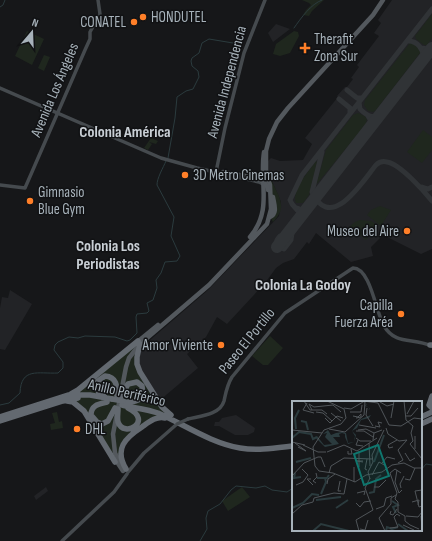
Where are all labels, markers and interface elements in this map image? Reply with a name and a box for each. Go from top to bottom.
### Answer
place label: HONDUTEL [151,8,207,27]
north arrow [12,12,52,52]
marker: HONDUTEL [138,12,148,22]
place label: CONATEL [80,13,126,32]
text: N [30,16,40,30]
marker: CONATEL [129,17,139,27]
street label: Avenida Independencia [203,24,251,141]
place label: Therafit Zona Sur [314,30,358,66]
street label: Avenida Los Ángeles [26,40,83,141]
marker: Therafit Zona Sur [299,42,311,54]
district label: Colonia América [79,123,171,142]
place label: 3D Metro Cinemas [193,166,285,185]
marker: 3D Metro Cinemas [180,170,190,180]
place label: Gimnasio Blue Gym [38,183,85,219]
marker: Gimnasio Blue Gym [25,196,35,206]
place label: Museo del Aire [327,222,399,241]
marker: Museo del Aire [402,226,412,236]
district label: Colonia Los Periodistas [76,237,140,274]
district label: Colonia La Godoy [255,276,351,295]
place label: Capilla Fuerza Aréa [335,296,393,332]
street label: Paseo El Portillo [215,304,279,378]
marker: Capilla Fuerza Aréa [396,309,406,319]
place label: Amor Viviente [142,336,213,355]
marker: Amor Viviente [216,340,226,350]
street label: Anillo Periférico [85,375,168,411]
inset map [292,401,422,531]
place label: DHL [85,420,106,439]
marker: DHL [72,424,82,434]

